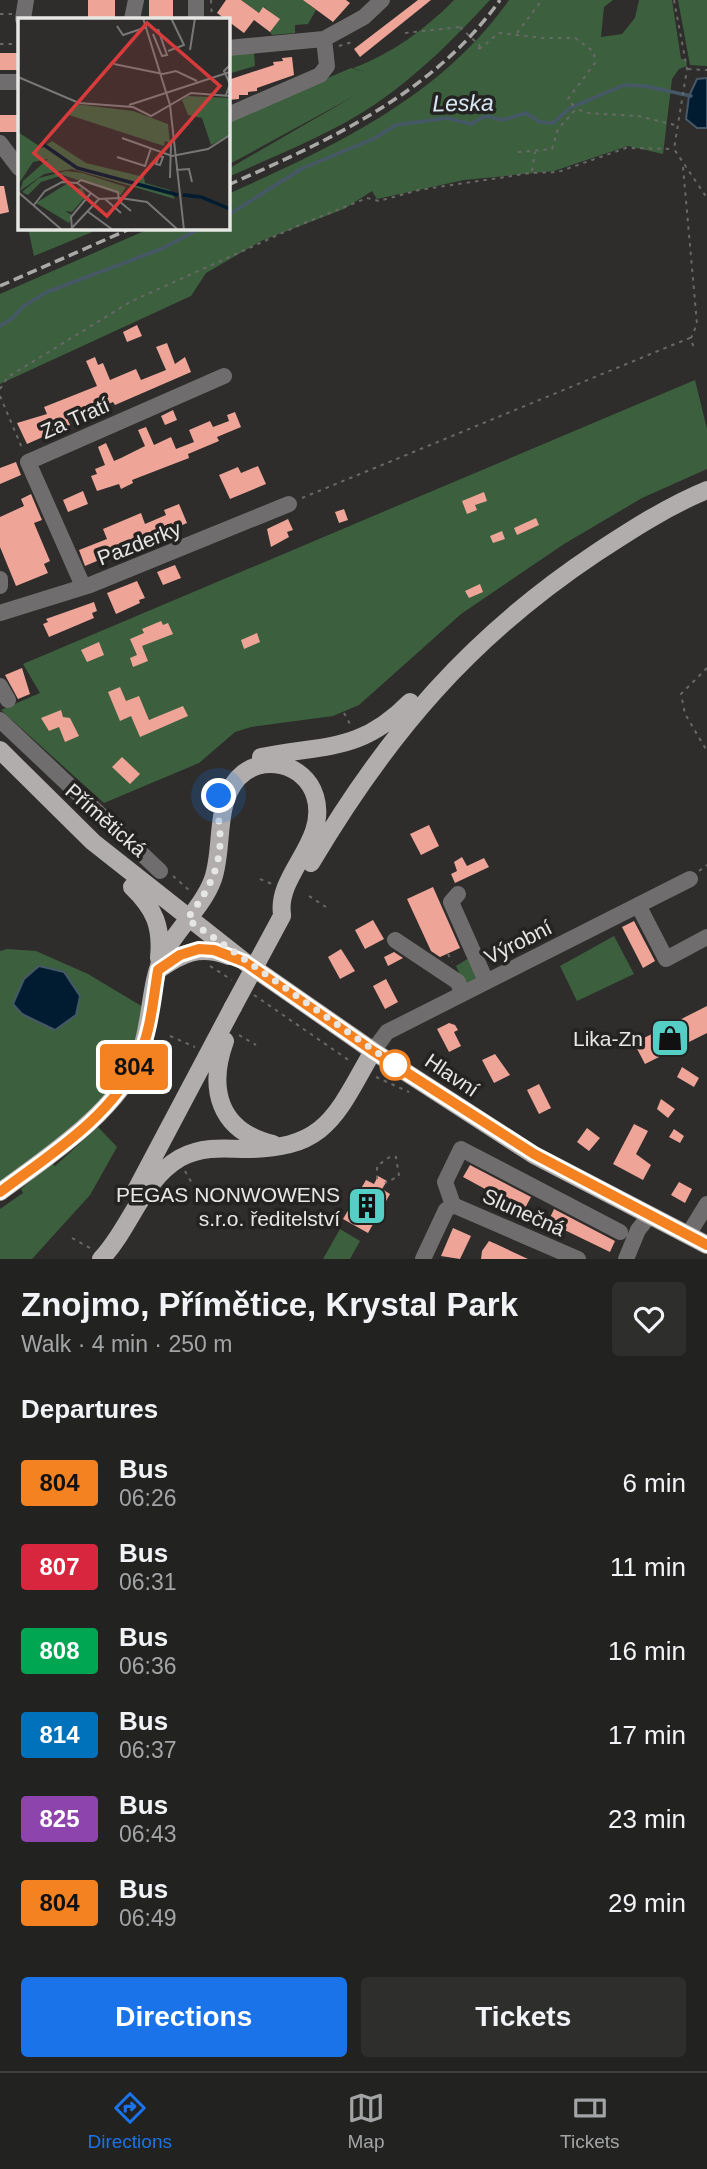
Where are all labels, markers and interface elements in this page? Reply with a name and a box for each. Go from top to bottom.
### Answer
inset map [18,18,229,229]
water label: Leska [432,89,494,117]
street label: Za Tratí [37,393,113,443]
street label: Pazderky [94,516,184,569]
your location [201,778,236,813]
street label: Přímětická [61,779,151,861]
street label: Výrobní [481,915,556,969]
shop icon: Lika-Zn [649,1017,691,1059]
place label: Lika-Zn [573,1027,643,1050]
line badge: 804 [94,1044,174,1090]
street label: Hlavní [421,1049,483,1101]
unlabelled marker [380,1050,410,1080]
text: 804 [114,1053,154,1080]
place label: PEGAS NONWOWENS s.r.o. ředitelství [116,1183,340,1230]
street label: Slunečná [479,1184,569,1240]
building icon: PEGAS NONWOWENS s.r.o. ředitelství [346,1185,388,1227]
button: heart [612,1282,686,1356]
text: Znojmo, Přímětice, Krystal Park [21,1286,518,1323]
text: Walk · 4 min · 250 m [21,1331,232,1357]
text: Departures [21,1394,158,1424]
text: Bus [119,1454,168,1484]
text: 6 min [622,1468,686,1498]
text: 804 [39,1469,80,1496]
text: 06:26 [119,1485,177,1511]
text: Bus [119,1538,168,1568]
text: 11 min [610,1552,686,1582]
text: 807 [39,1553,80,1580]
text: 06:31 [119,1569,177,1595]
text: Bus [119,1622,168,1652]
text: 16 min [608,1636,686,1666]
text: 808 [39,1637,80,1664]
text: 06:36 [119,1653,177,1679]
text: Bus [119,1706,168,1736]
text: 17 min [608,1720,686,1750]
text: 814 [39,1721,80,1748]
text: 06:37 [119,1737,177,1763]
text: Bus [119,1790,168,1820]
text: 23 min [608,1804,686,1834]
text: 825 [39,1805,80,1832]
text: 06:43 [119,1821,177,1847]
text: Bus [119,1874,168,1904]
text: 29 min [608,1888,686,1918]
text: 804 [39,1889,80,1916]
text: 06:49 [119,1905,177,1931]
button: Directions [21,1977,347,2057]
button: Tickets [361,1977,686,2057]
tab: Directions [88,2089,172,2153]
tab: Map [347,2089,385,2153]
tab: Tickets [560,2089,619,2153]

